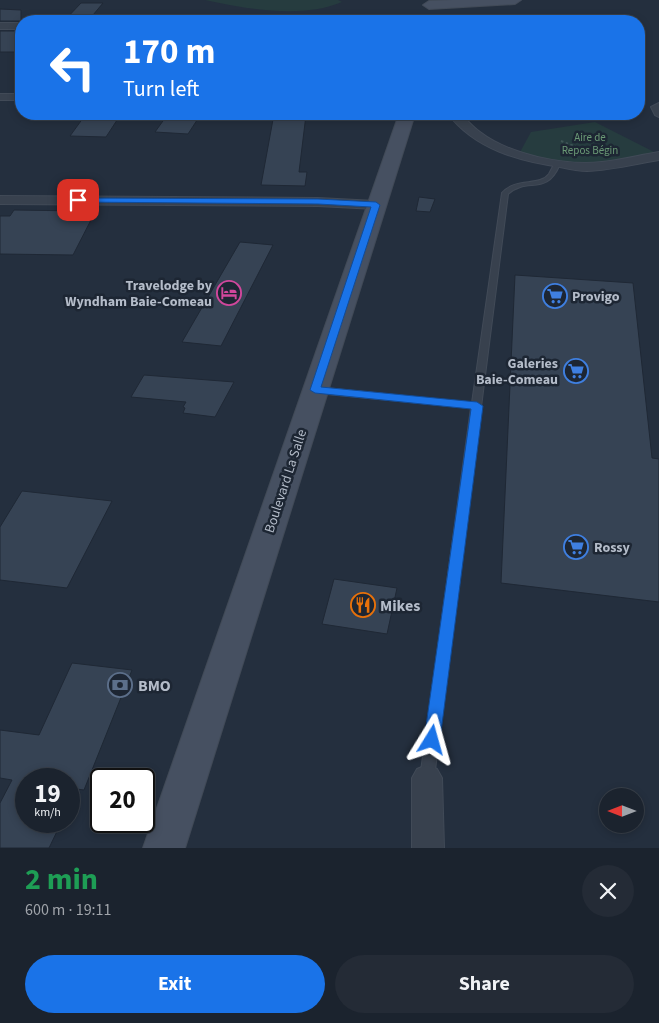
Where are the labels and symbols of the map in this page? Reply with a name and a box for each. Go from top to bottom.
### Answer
park label: Aire de Repos Bégin [562,130,618,158]
pin [57,179,99,221]
place label: Travelodge by Wyndham Baie-Comeau [65,276,213,312]
hotel icon: Travelodge by Wyndham Baie-Comeau [216,280,242,306]
supermarket icon: Provigo [542,283,568,309]
place label: Provigo [572,287,620,307]
place label: Galeries Baie-Comeau [476,354,558,390]
supermarket icon: Galeries Baie-Comeau [563,358,589,384]
street label: Boulevard La Salle [260,427,312,536]
supermarket icon: Rossy [563,534,589,560]
place label: Rossy [594,538,631,558]
restaurant icon: Mikes [350,592,376,618]
place label: Mikes [380,595,420,617]
bank icon: BMO [107,672,133,698]
place label: BMO [138,675,171,697]
position arrow [405,713,457,765]
speed limit sign: 20 [90,768,155,833]
north arrow [599,788,644,832]

